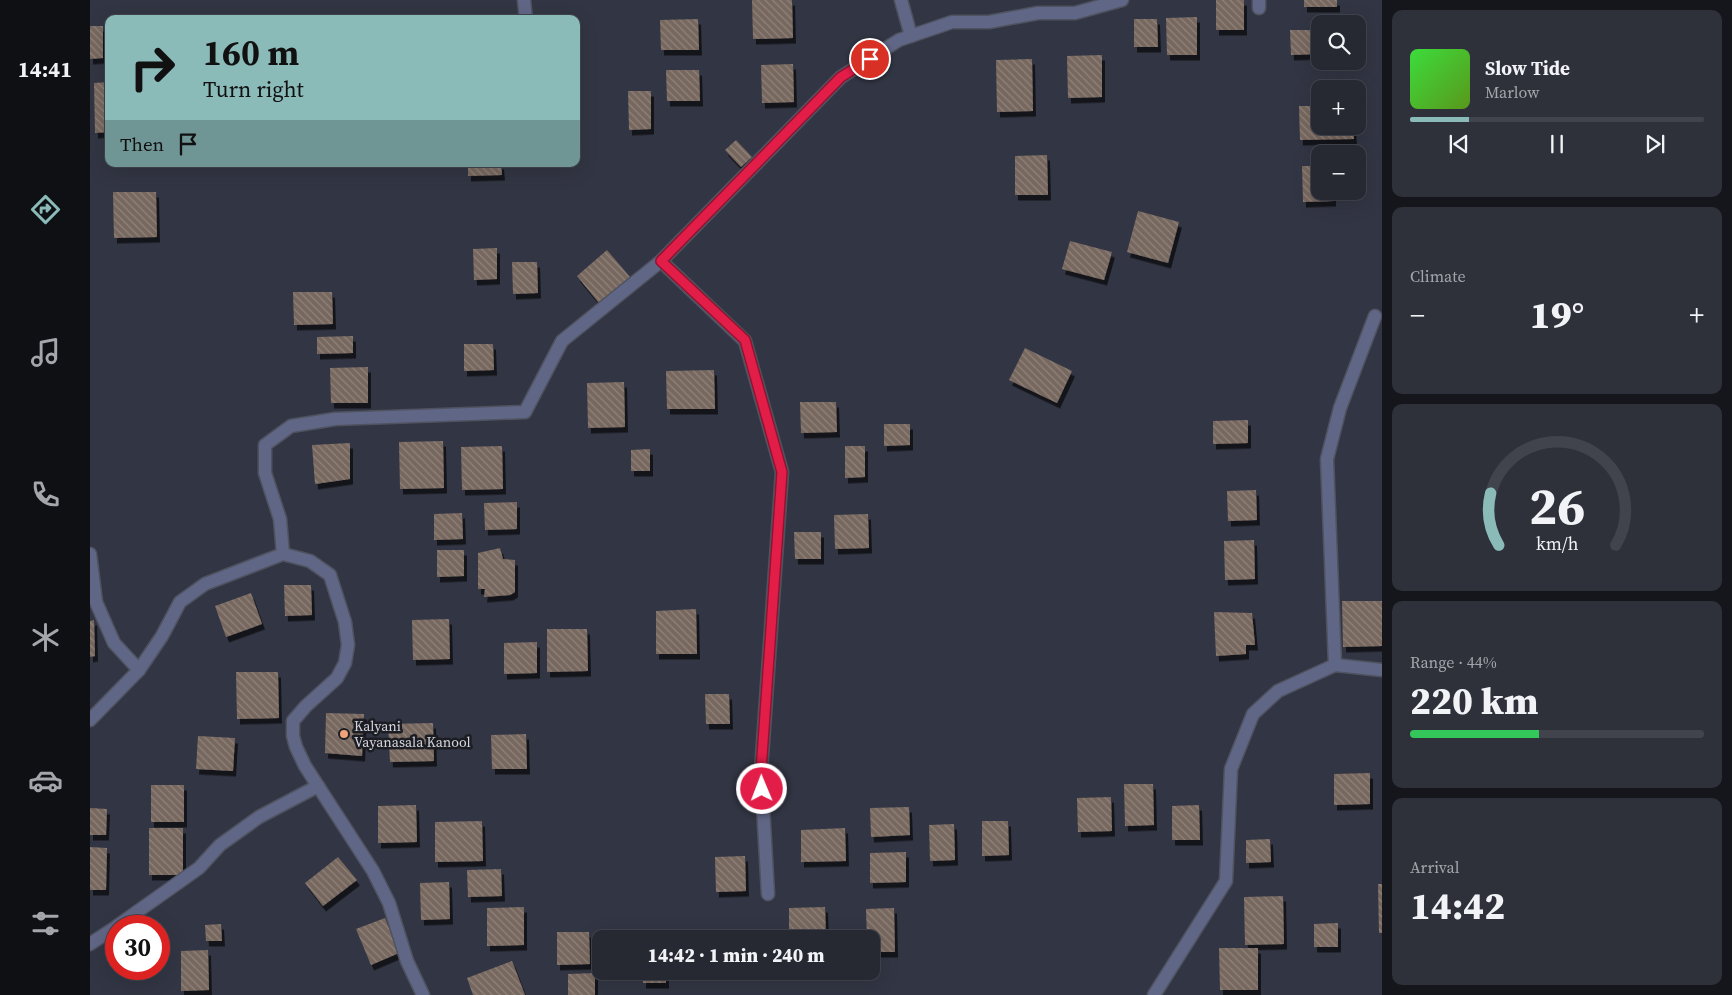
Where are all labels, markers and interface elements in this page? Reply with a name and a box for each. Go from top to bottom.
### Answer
map controls [1311,15,1366,200]
button: search [1311,15,1366,70]
text: 160 m [203,29,299,77]
icon: right [120,35,185,100]
pin [849,38,891,80]
icon: arrive [856,45,884,73]
text: 14:41 [18,54,72,84]
text: Slow Tide [1485,55,1570,81]
text: Turn right [203,74,304,104]
button: + [1311,80,1366,135]
text: Marlow [1485,81,1540,103]
icon: arrive [174,130,202,158]
icon: previous [1445,130,1473,158]
icon: pause [1543,130,1571,158]
icon: next [1641,130,1669,158]
text: Then [120,131,164,157]
button: − [1311,145,1366,200]
icon: directions [28,192,63,227]
text: Climate [1410,265,1466,287]
text: 19° [1530,289,1584,341]
text: − [1410,296,1425,334]
text: + [1689,296,1704,334]
icon: music [28,335,63,370]
text: 26 [1529,470,1585,541]
icon: phone [28,477,63,512]
text: km/h [1536,531,1579,556]
icon: climate [28,620,63,655]
text: Range · 44% [1410,651,1497,673]
text: 220 km [1410,675,1538,727]
place label: Kalyani Vayanasala Kanool [354,716,471,752]
marker: Kalyani Vayanasala Kanool [338,728,350,740]
position arrow [735,762,787,814]
icon: car [28,763,63,798]
text: Arrival [1410,856,1459,878]
text: 14:42 [1410,880,1505,932]
icon: filters [28,906,63,941]
speed limit sign: 30 [105,915,170,980]
text: 14:42 · 1 min · 240 m [647,942,825,968]

